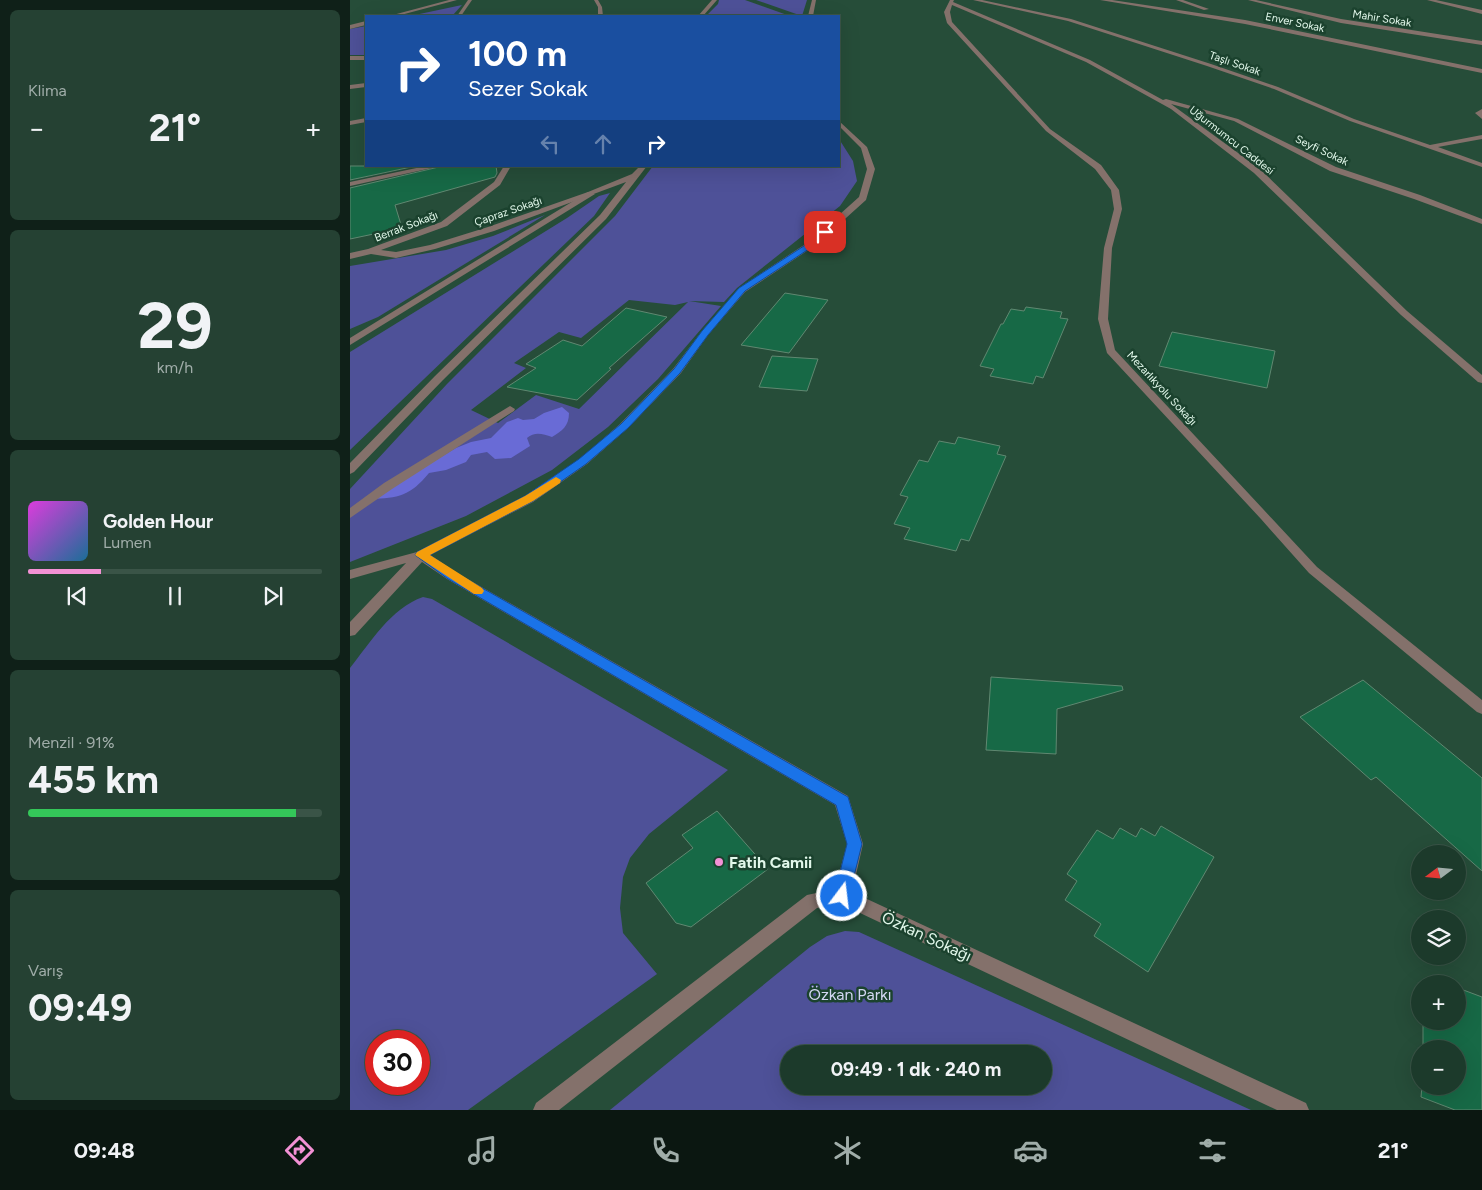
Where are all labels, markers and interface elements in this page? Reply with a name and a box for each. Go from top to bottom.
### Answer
street label: Mahir Sokak [1352,7,1413,30]
street label: Enver Sokak [1264,10,1326,35]
text: 100 m [468,33,567,75]
icon: right [385,35,450,100]
street label: Taşlı Sokak [1208,49,1263,78]
text: Sezer Sokak [468,75,588,102]
text: Klima [28,81,67,100]
street label: Uğurmumcu Caddesi [1187,103,1277,177]
text: 21° [149,105,201,151]
text: − [28,111,45,145]
text: + [305,111,322,145]
icon: left [536,130,564,158]
icon: ahead [589,130,617,158]
icon: right [642,130,670,158]
street label: Seyfi Sokak [1293,133,1351,169]
street label: Çapraz Sokağı [473,194,544,229]
street label: Berrak Sokağı [373,208,440,245]
pin [804,211,846,253]
icon: arrive [811,218,839,246]
text: 29 [137,286,213,364]
street label: Mezarlıkyolu Sokağı [1124,349,1199,428]
text: km/h [157,358,193,377]
text: Golden Hour [103,510,213,533]
text: Lumen [103,533,152,552]
icon: previous [63,582,91,610]
icon: pause [161,582,189,610]
icon: next [259,582,287,610]
text: Menzil · 91% [28,733,115,752]
text: 455 km [28,757,159,803]
north arrow [1411,845,1466,900]
map controls [1411,845,1466,1095]
place label: Fatih Camii [729,853,812,872]
marker: Fatih Camii [713,856,725,868]
position arrow [815,869,867,921]
street label: Özkan Sokağı [879,907,975,966]
button: layers [1411,910,1466,965]
text: Varış [28,961,63,980]
button: + [1411,975,1466,1030]
text: 09:49 [28,985,132,1031]
park label: Özkan Parkı [808,985,892,1004]
speed limit sign: 30 [365,1030,430,1095]
button: − [1411,1040,1466,1095]
text: 09:49 · 1 dk · 240 m [831,1058,1001,1081]
icon: directions [282,1133,317,1168]
icon: music [465,1133,500,1168]
icon: phone [648,1133,683,1168]
icon: climate [830,1133,865,1168]
icon: car [1013,1133,1048,1168]
icon: filters [1195,1133,1230,1168]
text: 09:48 [74,1137,135,1164]
text: 21° [1378,1137,1408,1164]

